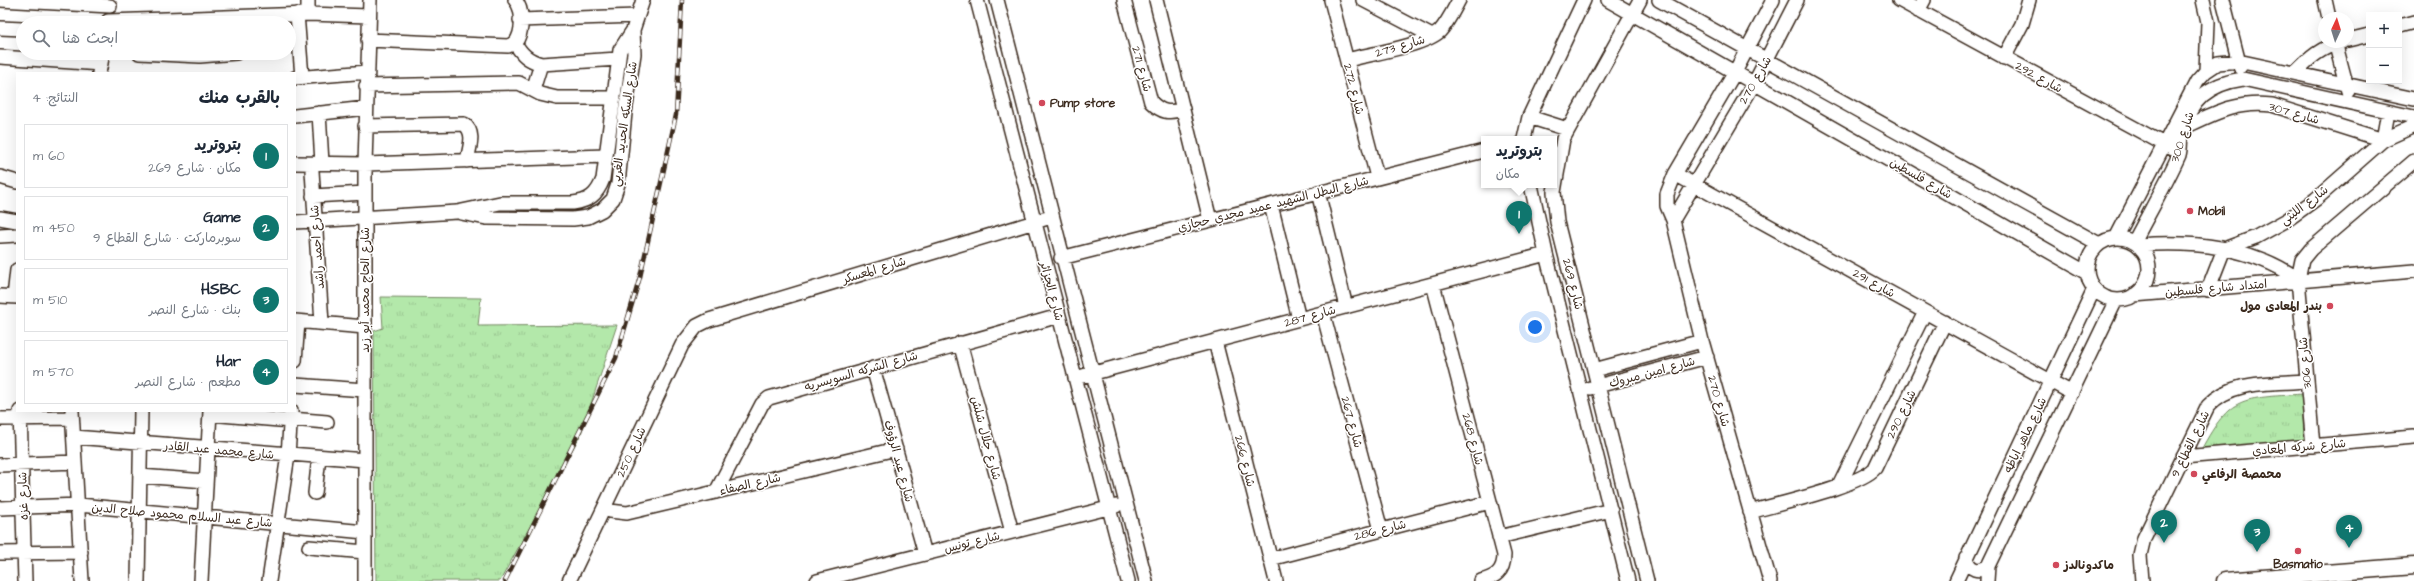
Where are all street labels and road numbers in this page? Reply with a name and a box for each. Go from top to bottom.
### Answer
street label: شارع 273 [1373,31,1427,62]
street label: شارع 271 [1127,44,1156,94]
street label: شارع 270 [1735,53,1776,107]
street label: شارع 292 [2012,58,2065,97]
street label: شارع السكه الحديد الغربي [607,60,644,188]
street label: شارع 272 [1339,62,1368,116]
street label: شارع 307 [2267,98,2321,129]
street label: شارع 300 [2166,110,2199,165]
street label: شارع فلسطين [1886,154,1955,203]
street label: شارع البطل الشهيد عميد مجدي حجازي [1176,172,1370,236]
street label: شارع الليثي [2277,182,2333,231]
street label: شارع احمد راشد [306,204,329,290]
street label: شارع الحاج محمد أبو زيد [357,227,374,353]
street label: شارع المعسكر [839,253,908,289]
street label: شارع 269 [1558,257,1587,311]
street label: شارع الجزائر [1035,259,1068,323]
street label: شارع 291 [1850,265,1898,302]
street label: امتداد شارع فلسطين [2164,276,2268,301]
street label: شارع 287 [1282,301,1338,332]
street label: شارع 306 [2295,336,2316,390]
street label: شارع الشركه السويسريه [803,347,920,396]
street label: شارع امين مبروك [1607,353,1697,392]
street label: شارع 270 [1703,374,1734,429]
street label: شارع 290 [1882,387,1921,441]
street label: شارع جلال شلش [966,394,1005,482]
street label: شارع ماهر اباظه [2000,394,2051,476]
street label: شارع 267 [1337,395,1367,450]
street label: شارع القطاع 9 [2167,408,2214,481]
street label: شارع 268 [1457,411,1488,467]
street label: شارع عبد الرؤوف [879,418,918,504]
street label: شارع 250 [612,424,651,480]
street label: شارع 266 [1230,433,1259,489]
street label: شارع شركه المعادي [2251,435,2347,460]
street label: شارع محمد عبد القادر [162,437,275,464]
street label: شارع الصفاء [718,469,782,500]
street label: شارع غزه [14,472,33,520]
street label: شارع عبد السلام محمود صلاح الدين [91,499,273,532]
street label: شارع 286 [1352,516,1408,545]
street label: شارع تونس [942,527,1002,558]

